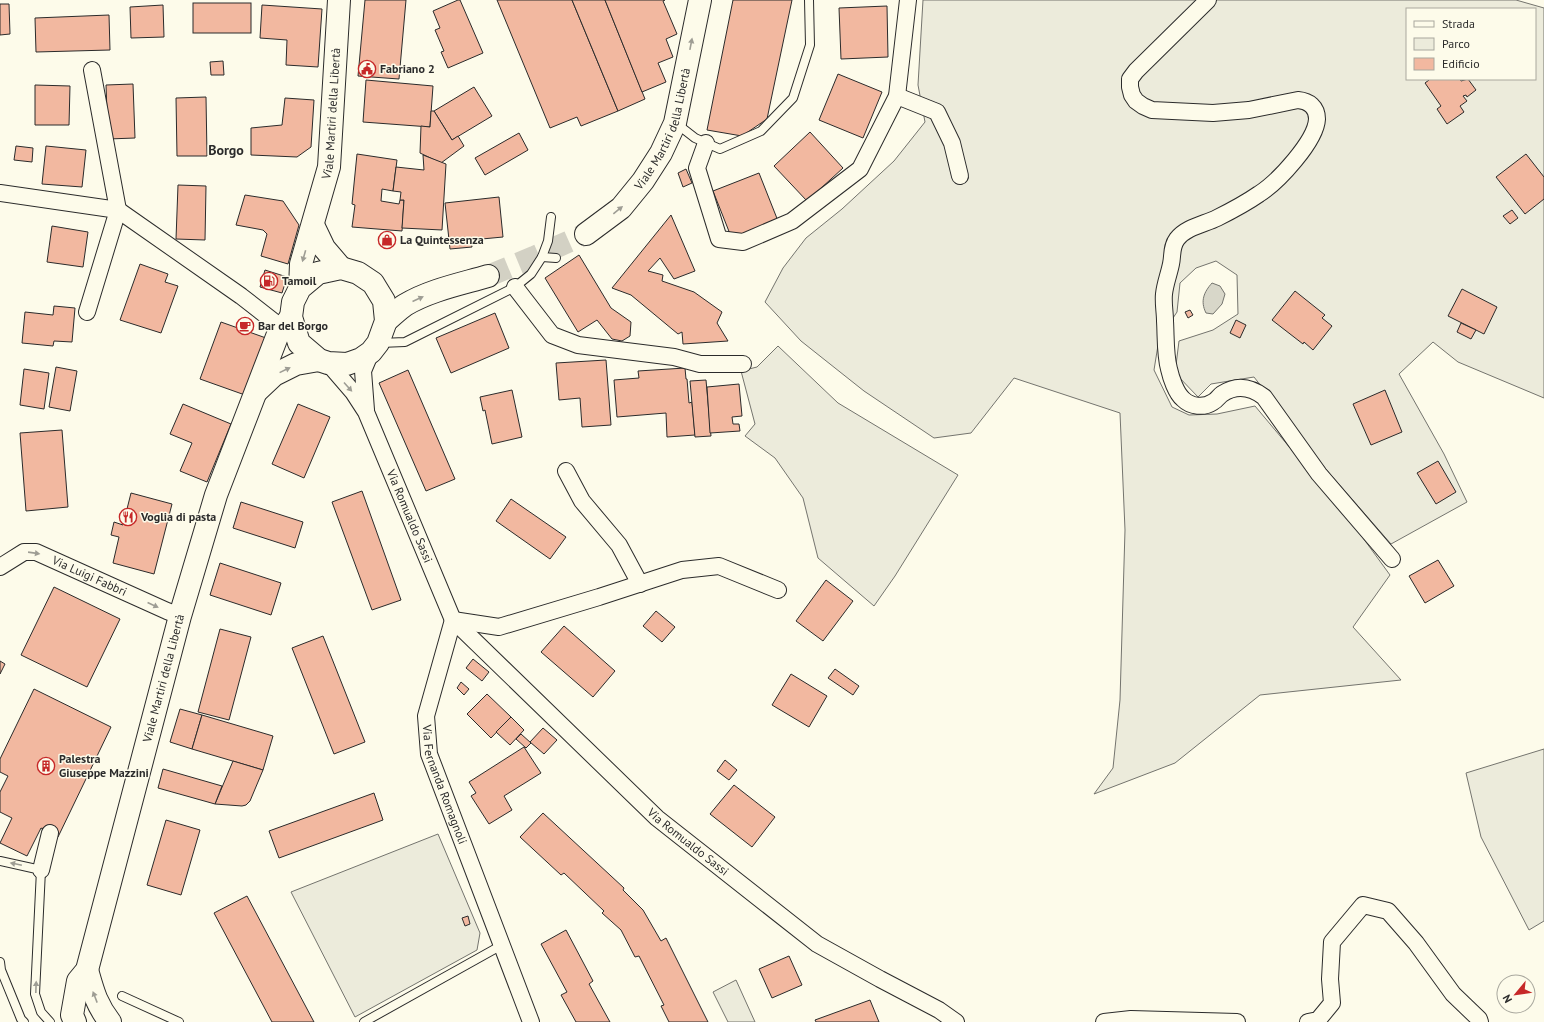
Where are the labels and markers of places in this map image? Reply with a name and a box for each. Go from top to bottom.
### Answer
public building icon: Fabriano 2 [357,59,377,79]
place label: Fabriano 2 [380,61,435,76]
shop icon: La Quintessenza [377,230,397,250]
place label: La Quintessenza [400,232,484,247]
fuel station icon: Tamoil [259,271,279,291]
place label: Tamoil [282,273,317,288]
cafe icon: Bar del Borgo [235,316,255,336]
place label: Bar del Borgo [258,318,329,333]
restaurant icon: Voglia di pasta [118,507,138,527]
place label: Voglia di pasta [140,509,216,524]
place label: Palestra Giuseppe Mazzini [59,751,149,780]
building icon: Palestra Giuseppe Mazzini [36,756,56,776]

